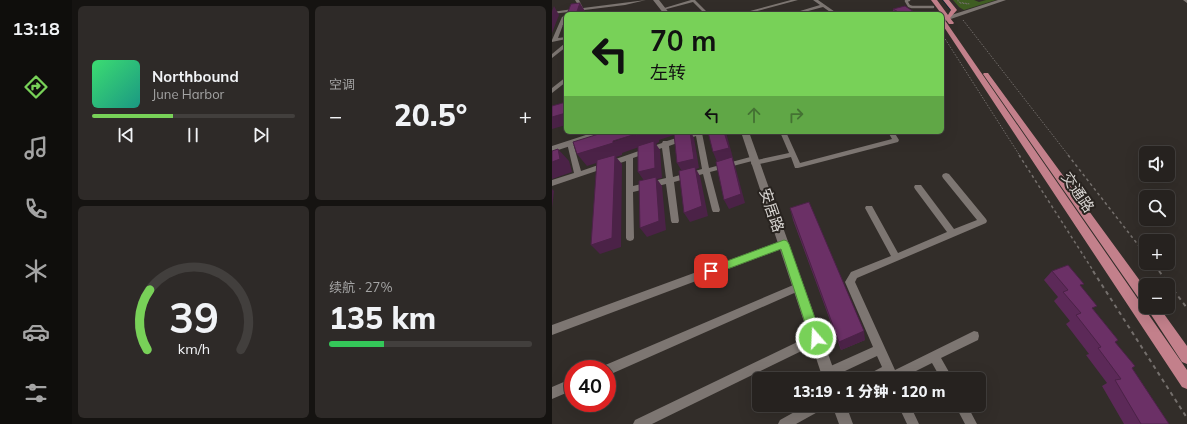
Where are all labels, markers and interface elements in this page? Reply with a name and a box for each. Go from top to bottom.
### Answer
text: 13:18 [12,17,60,40]
text: 70 m [650,23,716,58]
icon: left [584,28,636,80]
text: 左转 [650,61,686,84]
text: Northbound [152,67,239,86]
icon: directions [22,73,50,101]
text: 空调 [329,76,355,92]
text: June Harbor [152,86,224,102]
text: 20.5° [394,96,467,134]
text: − [329,102,342,130]
text: + [519,102,532,130]
icon: left [701,104,723,126]
icon: ahead [743,104,765,126]
icon: right [785,104,807,126]
icon: previous [115,124,137,146]
icon: pause [182,124,204,146]
icon: next [250,124,272,146]
icon: music [22,134,50,162]
map controls [1139,146,1175,314]
button: sound [1139,146,1175,182]
street label: 交通路 [1058,168,1098,216]
street label: 安居路 [756,186,788,234]
button: search [1139,190,1175,226]
icon: phone [22,195,50,223]
button: + [1139,234,1175,270]
pin [694,254,728,288]
icon: climate [22,257,50,285]
icon: arrive [700,260,722,282]
button: − [1139,278,1175,314]
text: 续航 · 27% [329,279,393,295]
text: 39 [169,291,218,343]
text: 135 km [329,299,436,337]
position arrow [795,317,837,359]
icon: car [22,318,50,346]
text: km/h [177,340,210,358]
speed limit sign: 40 [564,360,616,412]
icon: filters [22,379,50,407]
text: 13:19 · 1 分钟 · 120 m [793,382,945,401]

